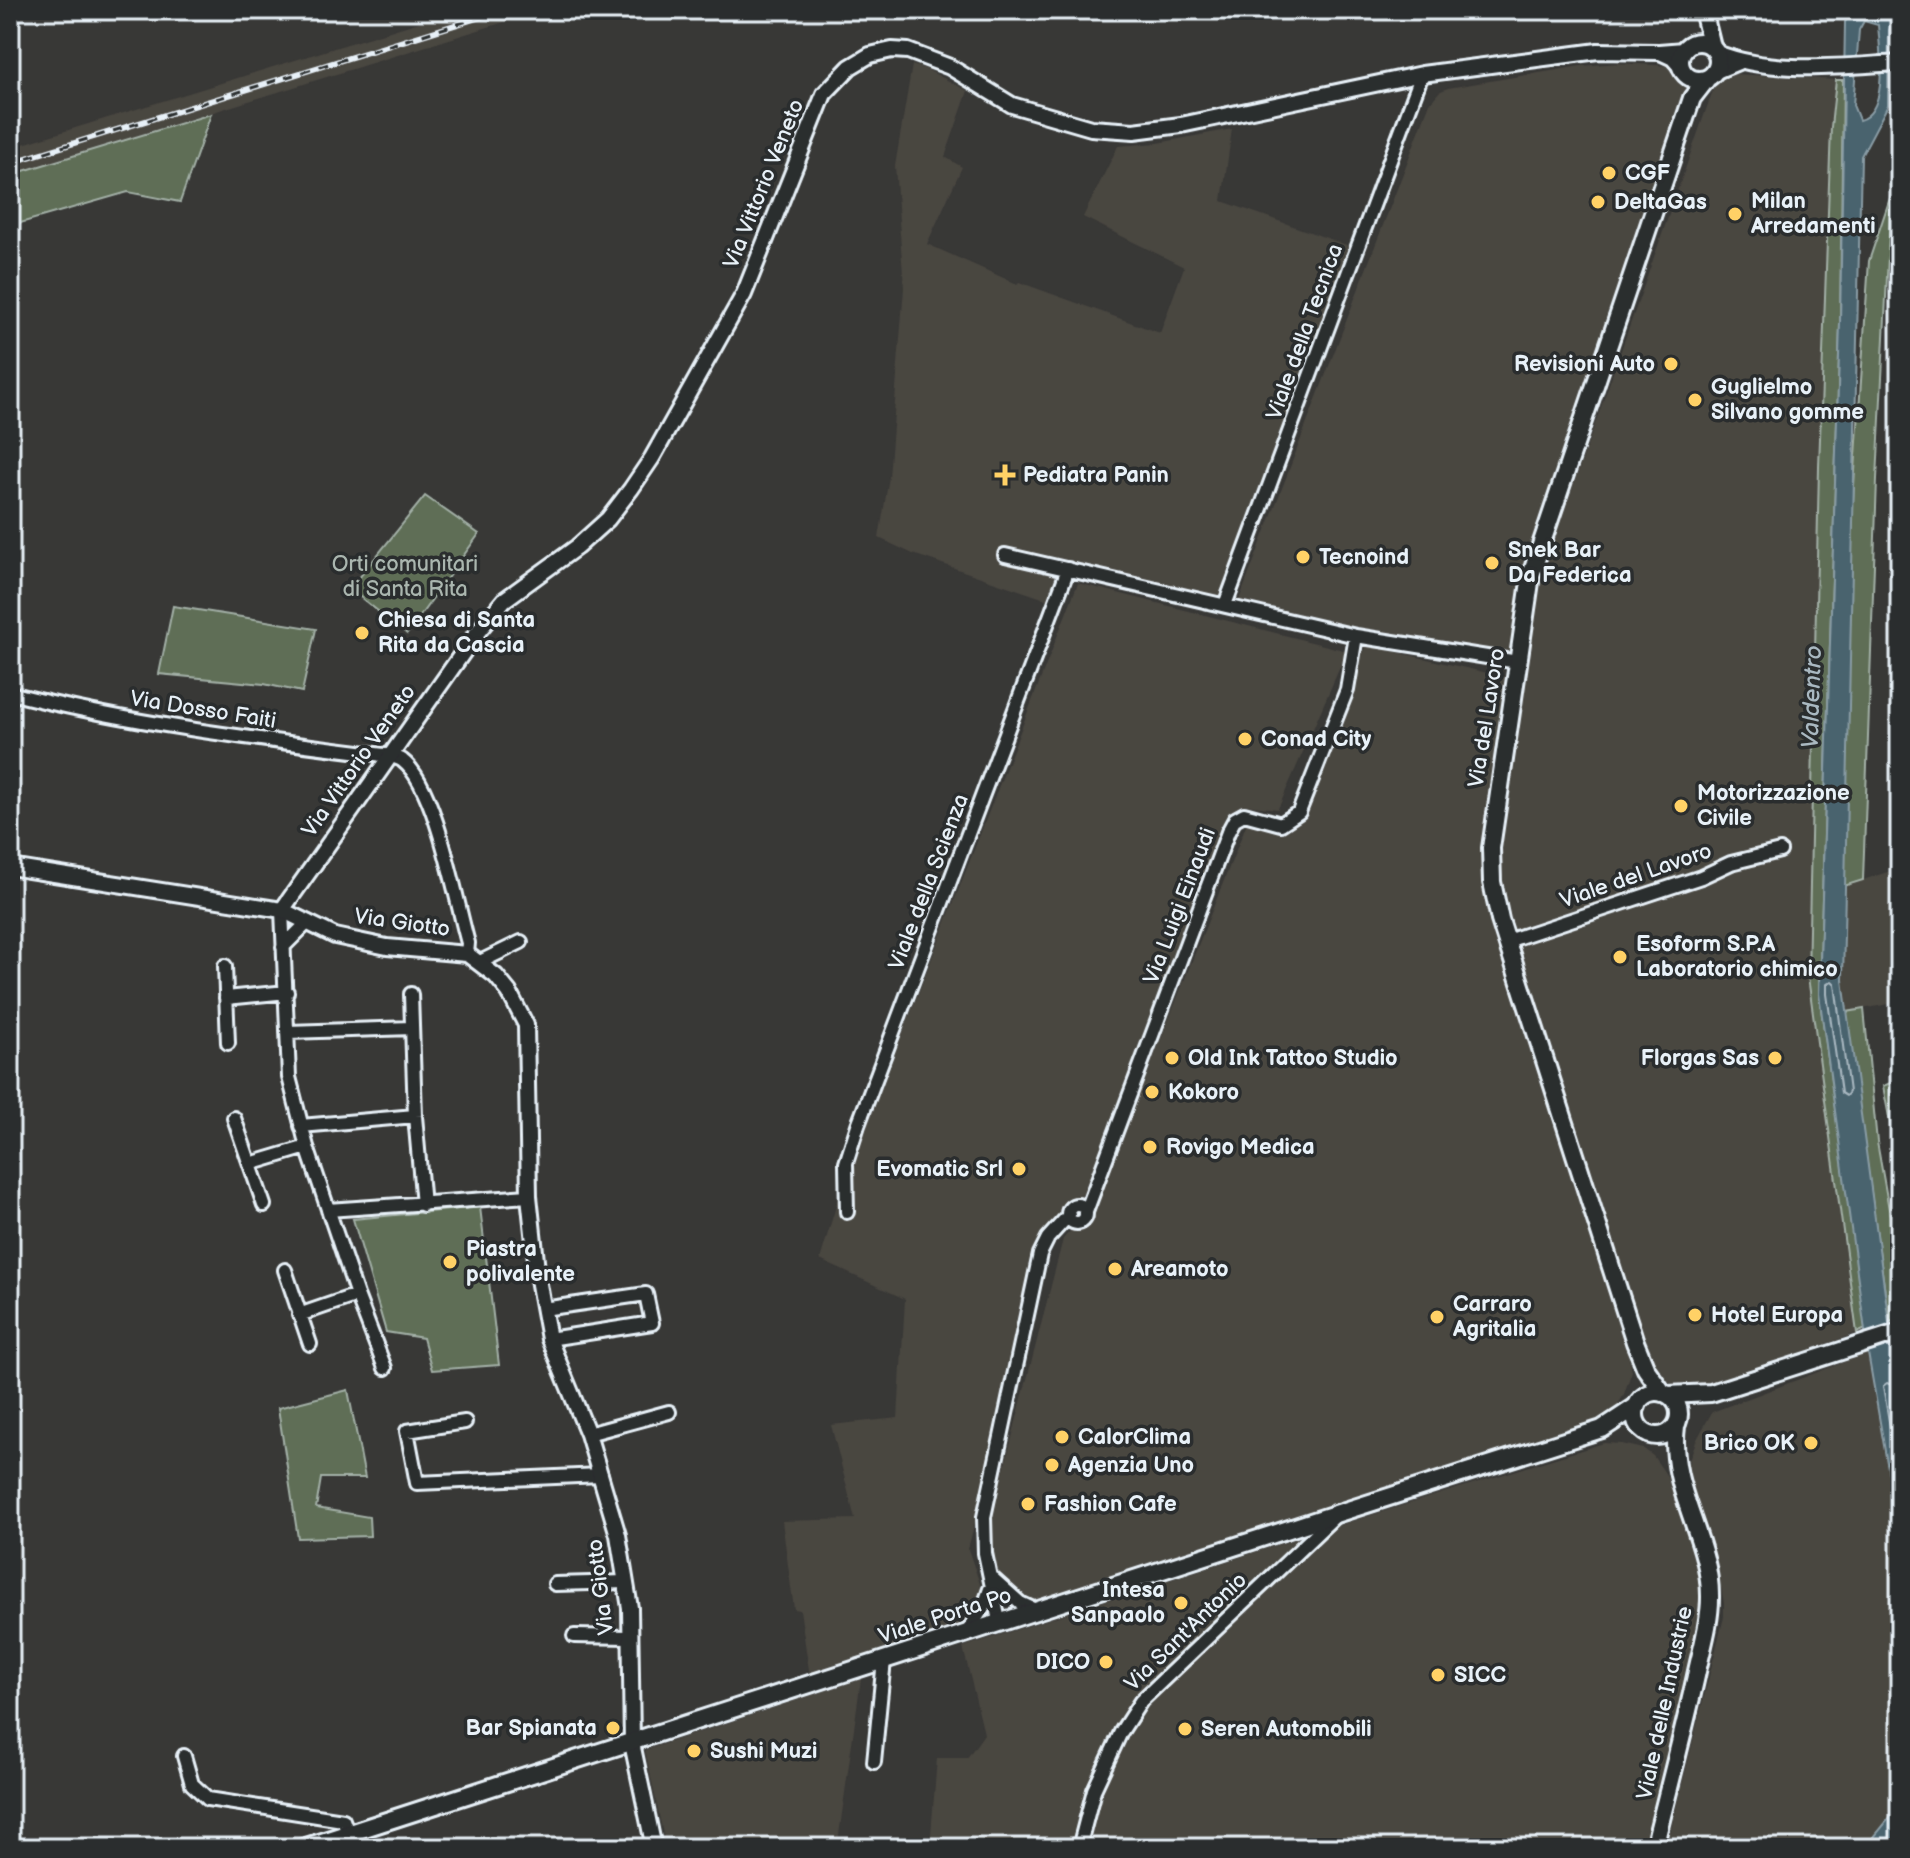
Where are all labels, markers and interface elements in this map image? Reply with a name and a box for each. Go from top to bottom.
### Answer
street label: Via Vittorio Veneto [718,95,810,273]
place label: CGF [1625,160,1670,187]
marker: CGF [1600,164,1618,182]
place label: Milan Arredamenti [1750,188,1876,240]
place label: DeltaGas [1614,189,1707,216]
marker: DeltaGas [1589,193,1607,211]
marker: Milan Arredamenti [1726,205,1744,223]
street label: Viale della Tecnica [1261,240,1349,424]
place label: Revisioni Auto [1514,351,1655,378]
marker: Revisioni Auto [1662,355,1680,373]
place label: Guglielmo Silvano gomme [1711,374,1864,426]
marker: Guglielmo Silvano gomme [1686,391,1704,409]
place label: Pediatra Panin [1023,462,1169,489]
marker: Pediatra Panin [994,464,1016,486]
place label: Snek Bar Da Federica [1508,537,1632,589]
place label: Tecnoind [1319,544,1409,571]
marker: Tecnoind [1294,548,1312,566]
park label: Orti comunitari di Santa Rita [332,551,478,603]
marker: Snek Bar Da Federica [1483,554,1501,572]
place label: Chiesa di Santa Rita da Cascia [378,607,535,659]
marker: Chiesa di Santa Rita da Cascia [353,624,371,642]
water label: Valdentro [1796,645,1828,749]
street label: Via del Lavoro [1463,646,1511,790]
street label: Via Vittorio Veneto [296,679,422,843]
street label: Via Dosso Faiti [128,685,278,735]
place label: Conad City [1261,726,1371,753]
marker: Conad City [1236,730,1254,748]
place label: Motorizzazione Civile [1697,780,1850,832]
street label: Viale della Scienza [883,790,975,974]
marker: Motorizzazione Civile [1672,797,1690,815]
street label: Via Luigi Einaudi [1138,824,1222,988]
street label: Viale del Lavoro [1557,837,1715,915]
street label: Via Giotto [352,903,452,943]
place label: Esoform S.P.A Laboratorio chimico [1636,931,1838,983]
marker: Esoform S.P.A Laboratorio chimico [1611,948,1629,966]
place label: Old Ink Tattoo Studio [1188,1045,1398,1072]
place label: Florgas Sas [1641,1045,1759,1072]
marker: Old Ink Tattoo Studio [1163,1049,1181,1067]
marker: Florgas Sas [1766,1049,1784,1067]
place label: Kokoro [1168,1079,1239,1106]
marker: Kokoro [1143,1083,1161,1101]
place label: Rovigo Medica [1166,1134,1315,1161]
marker: Rovigo Medica [1141,1138,1159,1156]
place label: Evomatic Srl [876,1156,1003,1183]
marker: Evomatic Srl [1010,1160,1028,1178]
place label: Piastra polivalente [466,1236,575,1288]
marker: Piastra polivalente [441,1253,459,1271]
place label: Areamoto [1130,1256,1228,1283]
marker: Areamoto [1106,1260,1124,1278]
place label: Carraro Agritalia [1452,1291,1536,1343]
place label: Hotel Europa [1711,1302,1843,1329]
marker: Hotel Europa [1686,1306,1704,1324]
marker: Carraro Agritalia [1428,1308,1446,1326]
place label: CalorClima [1078,1424,1191,1451]
marker: CalorClima [1053,1428,1071,1446]
place label: Brico OK [1704,1430,1795,1457]
marker: Brico OK [1802,1434,1820,1452]
place label: Agenzia Uno [1067,1452,1194,1479]
marker: Agenzia Uno [1043,1456,1061,1474]
place label: Fashion Cafe [1044,1491,1177,1518]
marker: Fashion Cafe [1019,1495,1037,1513]
street label: Via Giotto [582,1538,620,1636]
street label: Via Sant'Antonio [1119,1567,1253,1697]
place label: Intesa Sanpaolo [1071,1577,1165,1629]
street label: Viale Porta Po [875,1582,1015,1650]
marker: Intesa Sanpaolo [1172,1594,1190,1612]
street label: Viale delle Industrie [1631,1604,1699,1802]
place label: DICO [1035,1649,1090,1676]
marker: DICO [1097,1653,1115,1671]
place label: SICC [1454,1662,1506,1689]
marker: SICC [1429,1666,1447,1684]
place label: Bar Spianata [466,1715,597,1742]
place label: Seren Automobili [1201,1716,1372,1743]
marker: Bar Spianata [604,1719,622,1737]
marker: Seren Automobili [1176,1720,1194,1738]
place label: Sushi Muzi [710,1738,817,1765]
marker: Sushi Muzi [685,1742,703,1760]

